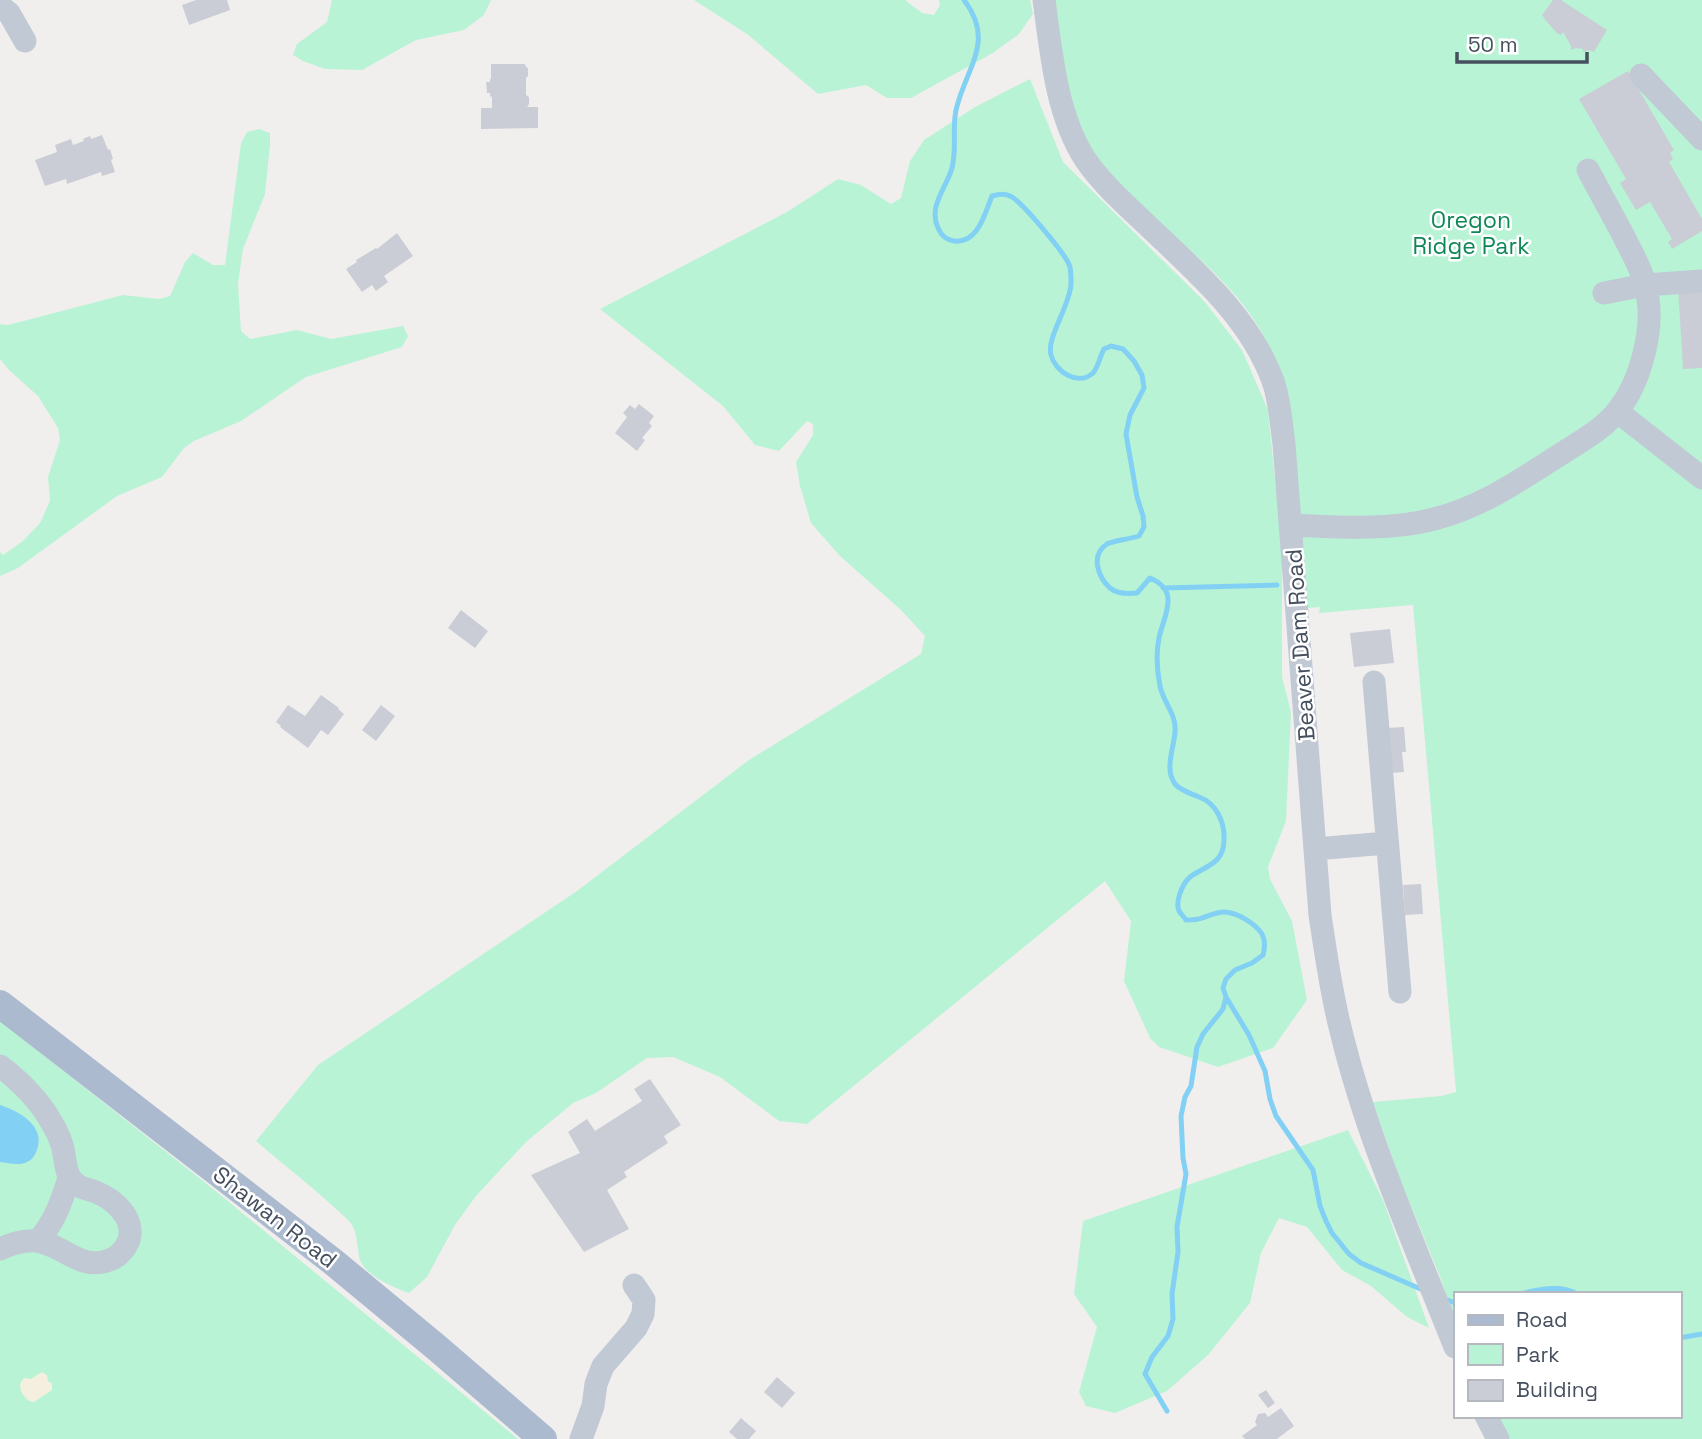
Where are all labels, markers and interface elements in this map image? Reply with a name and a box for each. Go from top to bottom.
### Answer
scale bar [1457,21,1586,65]
text: 50 m [1468,31,1518,58]
park label: Oregon Ridge Park [1412,205,1530,261]
street label: Beaver Dam Road [1278,548,1322,742]
street label: Shawan Road [207,1159,343,1275]
legend [1454,1292,1681,1418]
text: Road [1516,1306,1568,1333]
text: Park [1516,1341,1560,1368]
text: Building [1516,1376,1598,1403]

